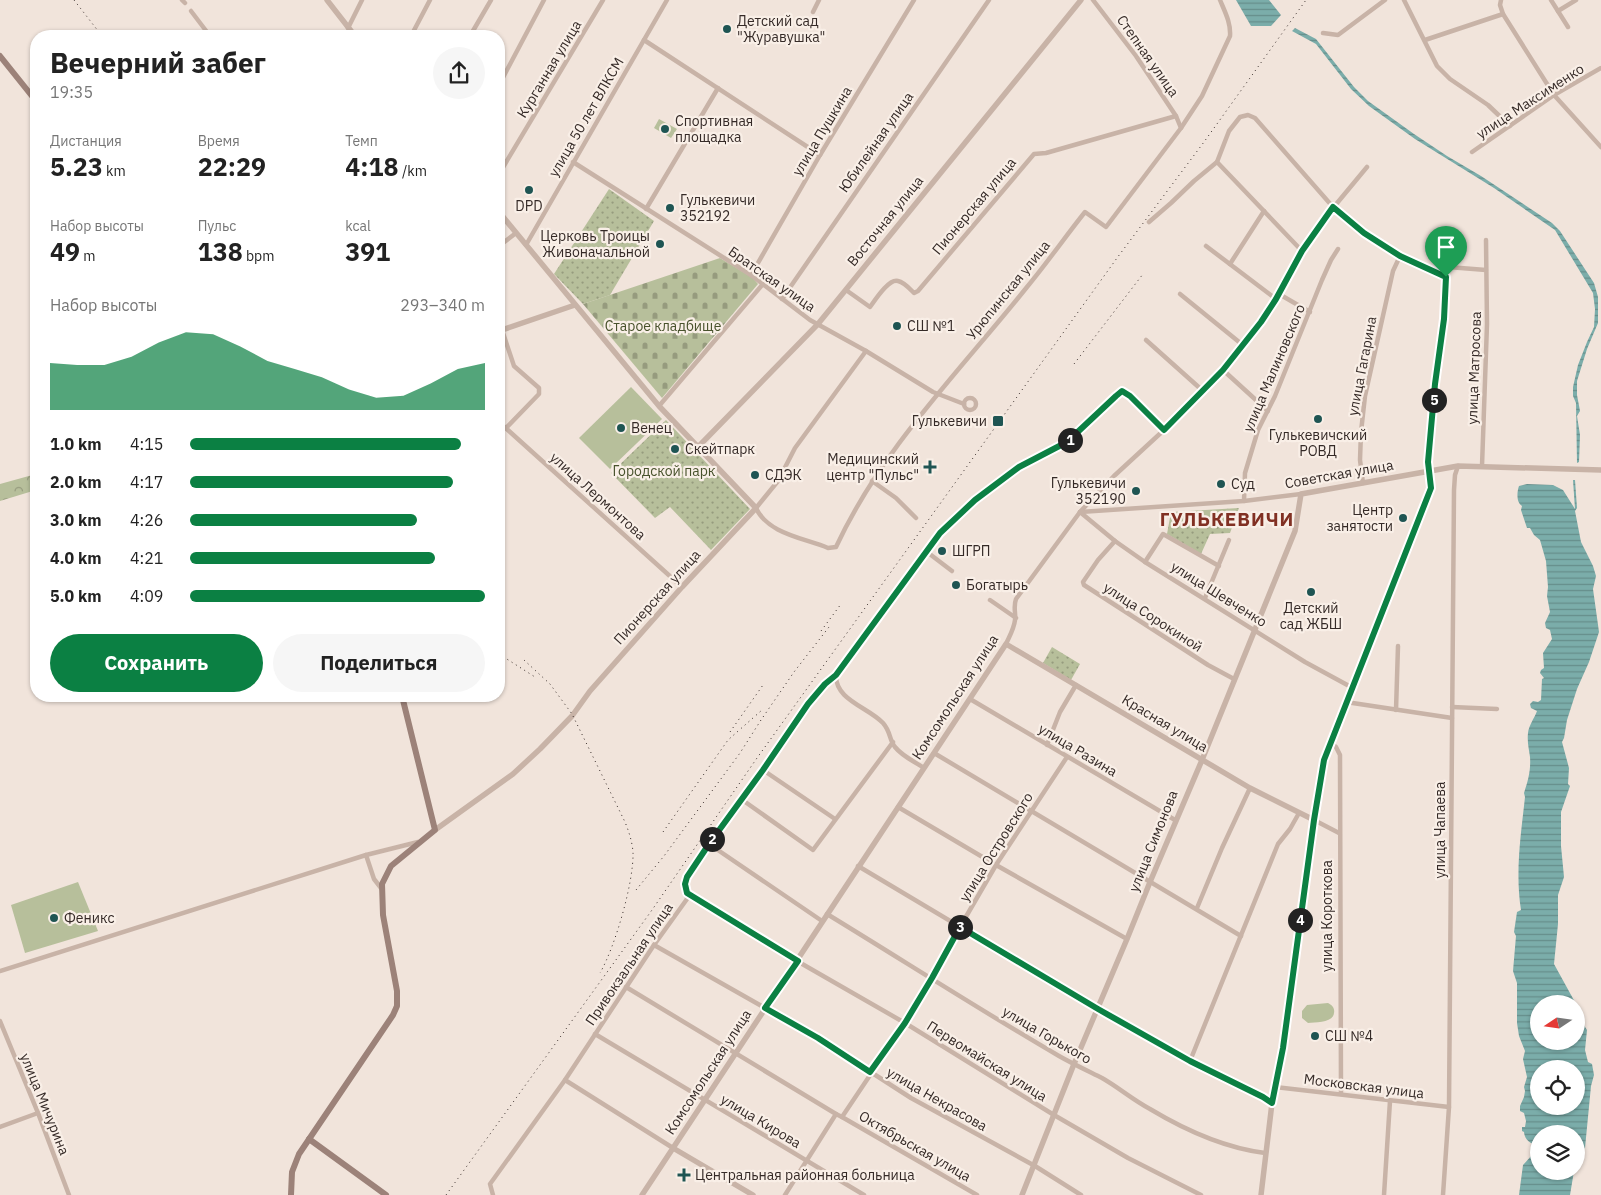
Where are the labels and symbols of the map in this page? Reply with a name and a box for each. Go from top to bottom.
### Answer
street label: Степная улица [1113,11,1183,101]
place label: Детский сад "Журавушка" [737,12,825,46]
street label: Курганная улица [513,16,586,121]
marker: Детский сад "Журавушка" [721,23,733,35]
street label: улица 50 лет ВЛКСМ [544,54,628,180]
street label: улица Максименко [1473,59,1587,142]
street label: улица Пушкина [788,82,856,179]
street label: Юбилейная улица [835,88,918,196]
place label: Спортивная площадка [675,112,753,146]
marker: Спортивная площадка [659,123,671,135]
street label: Пионерская улица [928,153,1020,258]
street label: Восточная улица [843,172,927,270]
marker: DPD [523,184,535,196]
place label: Гулькевичи 352192 [680,191,755,225]
place label: DPD [515,197,543,215]
marker: Гулькевичи 352192 [664,202,676,214]
pin [1425,226,1467,277]
place label: Церковь Троицы Живоначальной [540,227,650,261]
street label: Урюпинская улица [962,236,1054,343]
marker: Церковь Троицы Живоначальной [654,238,666,250]
street label: Братская улица [725,242,819,316]
street label: улица Малиновского [1239,301,1309,435]
street label: улица Матросова [1463,311,1485,425]
street label: улица Гагарина [1344,314,1381,417]
park label: Старое кладбище [605,317,722,335]
place label: СШ №1 [907,317,955,335]
marker: СШ №1 [891,320,903,332]
pin: 5 [1422,388,1446,412]
place label: Гулькевичи [912,412,987,430]
marker: Гулькевичский РОВД [1312,413,1324,425]
marker: Гулькевичи [991,414,1005,428]
place label: Венец [631,419,673,437]
marker: Венец [615,422,627,434]
place label: Гулькевичский РОВД [1269,426,1367,460]
pin: 1 [1058,428,1082,452]
place label: Скейтпарк [685,440,755,458]
marker: Скейтпарк [669,443,681,455]
street label: улица Лермонтова [546,448,650,544]
place label: Медицинский центр "Пульс" [826,450,919,484]
street label: Советская улица [1283,456,1395,492]
marker: Медицинский центр "Пульс" [923,460,937,474]
park label: Городской парк [613,462,716,480]
place label: СДЭК [765,466,802,484]
marker: СДЭК [749,469,761,481]
place label: Гулькевичи 352190 [1051,474,1126,508]
place label: Суд [1231,475,1255,493]
marker: Суд [1215,478,1227,490]
marker: Гулькевичи 352190 [1130,485,1142,497]
place label: Центр занятости [1327,501,1393,535]
district label: ГУЛЬКЕВИЧИ [1160,507,1294,531]
marker: Центр занятости [1397,512,1409,524]
place label: ШГРП [952,542,991,560]
street label: Пионерская улица [610,545,705,648]
marker: ШГРП [936,545,948,557]
street label: улица Шевченко [1168,557,1270,631]
place label: Богатырь [966,576,1028,594]
street label: улица Сорокиной [1100,578,1206,656]
marker: Богатырь [950,579,962,591]
marker: Детский сад ЖБШ [1305,586,1317,598]
place label: Детский сад ЖБШ [1280,599,1342,633]
street label: Комсомольская улица [908,631,1003,763]
street label: Красная улица [1119,690,1212,756]
street label: улица Разина [1035,719,1121,781]
street label: улица Чапаева [1431,781,1449,879]
street label: улица Симонова [1124,787,1182,894]
street label: улица Островского [955,789,1037,905]
pin: 2 [700,826,724,852]
street label: улица Короткова [1318,860,1336,972]
street label: Привокзальная улица [581,899,677,1029]
pin: 4 [1288,908,1312,932]
place label: Феникс [64,909,114,927]
marker: Феникс [48,912,60,924]
pin: 3 [948,914,972,940]
north arrow [1530,995,1585,1050]
street label: улица Горького [999,1002,1095,1068]
street label: Комсомольская улица [661,1006,756,1138]
street label: Первомайская улица [924,1017,1051,1106]
place label: СШ №4 [1325,1027,1373,1045]
marker: СШ №4 [1309,1030,1321,1042]
street label: улица Мичурина [16,1050,74,1158]
street label: улица Некрасова [884,1063,991,1135]
street label: Московская улица [1303,1070,1426,1102]
street label: улица Кирова [718,1090,805,1152]
street label: Октябрьская улица [856,1107,975,1186]
place label: Центральная районная больница [695,1166,915,1184]
marker: Центральная районная больница [677,1168,691,1182]

